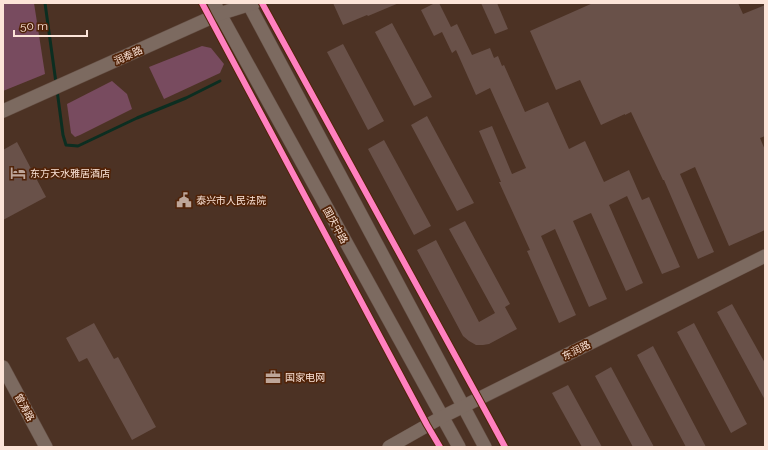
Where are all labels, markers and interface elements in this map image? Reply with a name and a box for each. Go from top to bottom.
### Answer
scale bar [14,12,87,38]
text: 50 m [20,19,48,33]
street label: 润泰路 [112,44,144,67]
hotel icon: 东方天水雅居酒店 [9,164,27,182]
place label: 东方天水雅居酒店 [30,168,110,179]
public building icon: 泰兴市人民法院 [175,191,193,209]
place label: 泰兴市人民法院 [196,195,266,206]
street label: 国庆中路 [321,205,350,245]
street label: 东润路 [560,339,592,362]
office icon: 国家电网 [264,368,282,386]
place label: 国家电网 [285,372,325,383]
street label: 曾涛路 [13,391,36,423]

